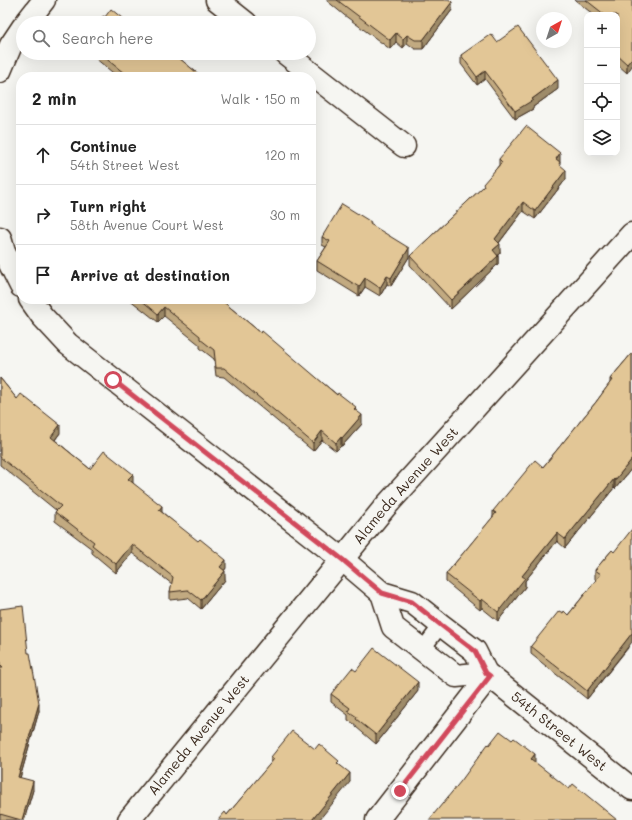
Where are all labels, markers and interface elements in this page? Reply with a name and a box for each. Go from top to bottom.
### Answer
north arrow [536,12,572,48]
map controls [584,12,620,156]
button: + [584,12,620,48]
search box [16,16,316,60]
icon: search [30,27,52,49]
text: Search here [62,28,153,48]
button: − [584,48,620,84]
button: locate [584,84,620,120]
text: 2 min [32,87,77,109]
text: Walk · 150 m [220,90,300,107]
button: layers [584,120,620,156]
text: Continue [70,136,137,156]
icon: ahead [32,144,54,166]
text: 120 m [264,146,300,163]
text: 54th Street West [70,156,179,173]
text: Turn right [70,196,147,216]
icon: right [32,204,54,226]
text: 30 m [270,206,300,223]
text: 58th Avenue Court West [70,216,224,233]
icon: arrive [32,264,54,286]
text: Arrive at destination [70,265,230,285]
route start [104,371,122,389]
street label: Alameda Avenue West [348,422,462,548]
street label: Alameda Avenue West [143,670,253,799]
street label: 54th Street West [507,687,612,775]
route end [391,782,409,800]

